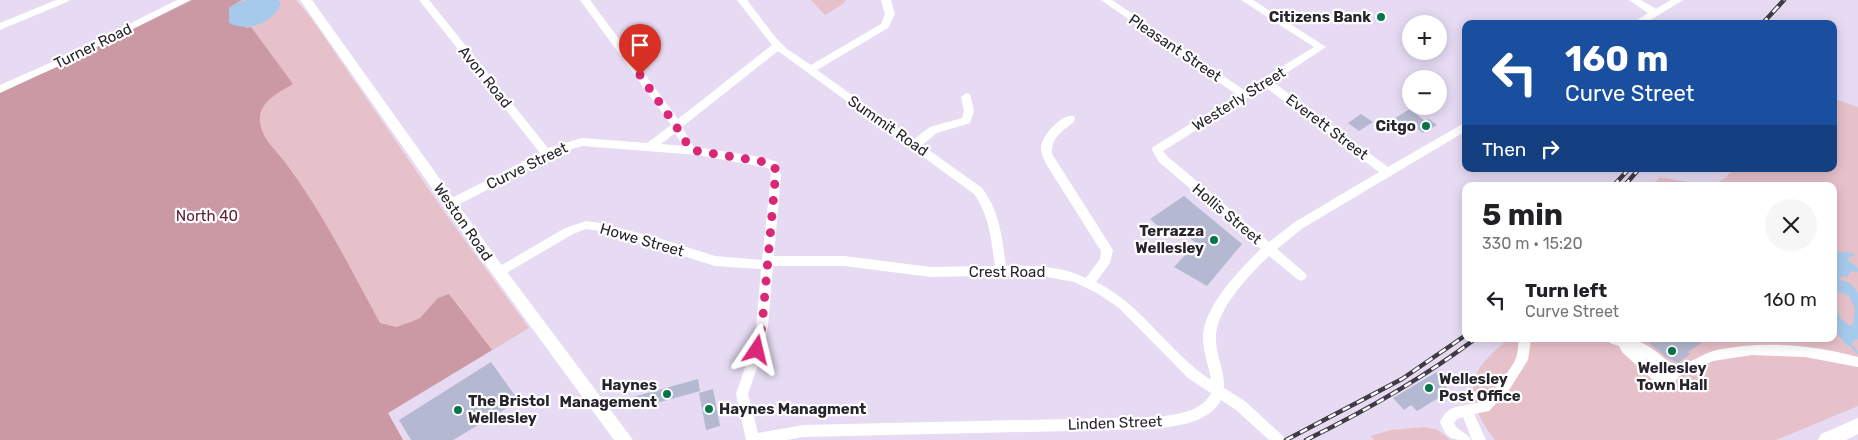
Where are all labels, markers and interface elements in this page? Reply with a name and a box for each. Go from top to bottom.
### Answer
place label: Citizens Bank [1269,8,1371,26]
street label: Pleasant Street [1125,10,1225,86]
marker: Citizens Bank [1375,11,1387,23]
map controls [1402,15,1447,115]
button: + [1402,15,1447,60]
street label: Turner Road [51,19,135,73]
pin [619,24,661,75]
icon: arrive [626,31,654,59]
text: 160 m [1565,38,1669,80]
icon: left [1482,40,1547,105]
street label: Avon Road [455,42,515,112]
street label: Westerly Street [1189,63,1289,135]
button: − [1402,70,1447,115]
text: Curve Street [1565,80,1694,107]
street label: Everett Street [1282,90,1372,164]
street label: Summit Road [844,92,932,160]
place label: Citgo [1375,117,1416,135]
marker: Citgo [1420,120,1432,132]
icon: right [1536,135,1564,163]
text: Then [1482,138,1526,161]
street label: Curve Street [483,139,571,193]
street label: Weston Road [430,180,496,264]
street label: Hollis Street [1189,180,1265,248]
text: 5 min [1482,197,1563,233]
button: close [1765,199,1817,251]
park label: North 40 [176,207,238,225]
street label: Howe Street [598,219,686,261]
place label: Terrazza Wellesley [1135,222,1204,257]
marker: Terrazza Wellesley [1208,234,1220,246]
text: 330 m · 15:20 [1482,234,1583,253]
street label: Crest Road [969,263,1045,281]
text: Turn left [1525,279,1607,302]
icon: left [1482,286,1510,314]
text: 160 m [1764,288,1817,311]
text: Curve Street [1525,302,1619,321]
position arrow [730,323,782,375]
marker: Wellesley Town Hall [1666,345,1678,357]
place label: Wellesley Town Hall [1636,359,1708,394]
place label: Wellesley Post Office [1439,370,1521,405]
place label: Haynes Management [560,376,657,411]
marker: Wellesley Post Office [1423,382,1435,394]
marker: Haynes Management [661,388,673,400]
place label: The Bristol Wellesley [468,392,549,427]
place label: Haynes Managment [719,400,866,418]
marker: Haynes Managment [703,403,715,415]
marker: The Bristol Wellesley [452,404,464,416]
street label: Linden Street [1067,412,1163,434]

